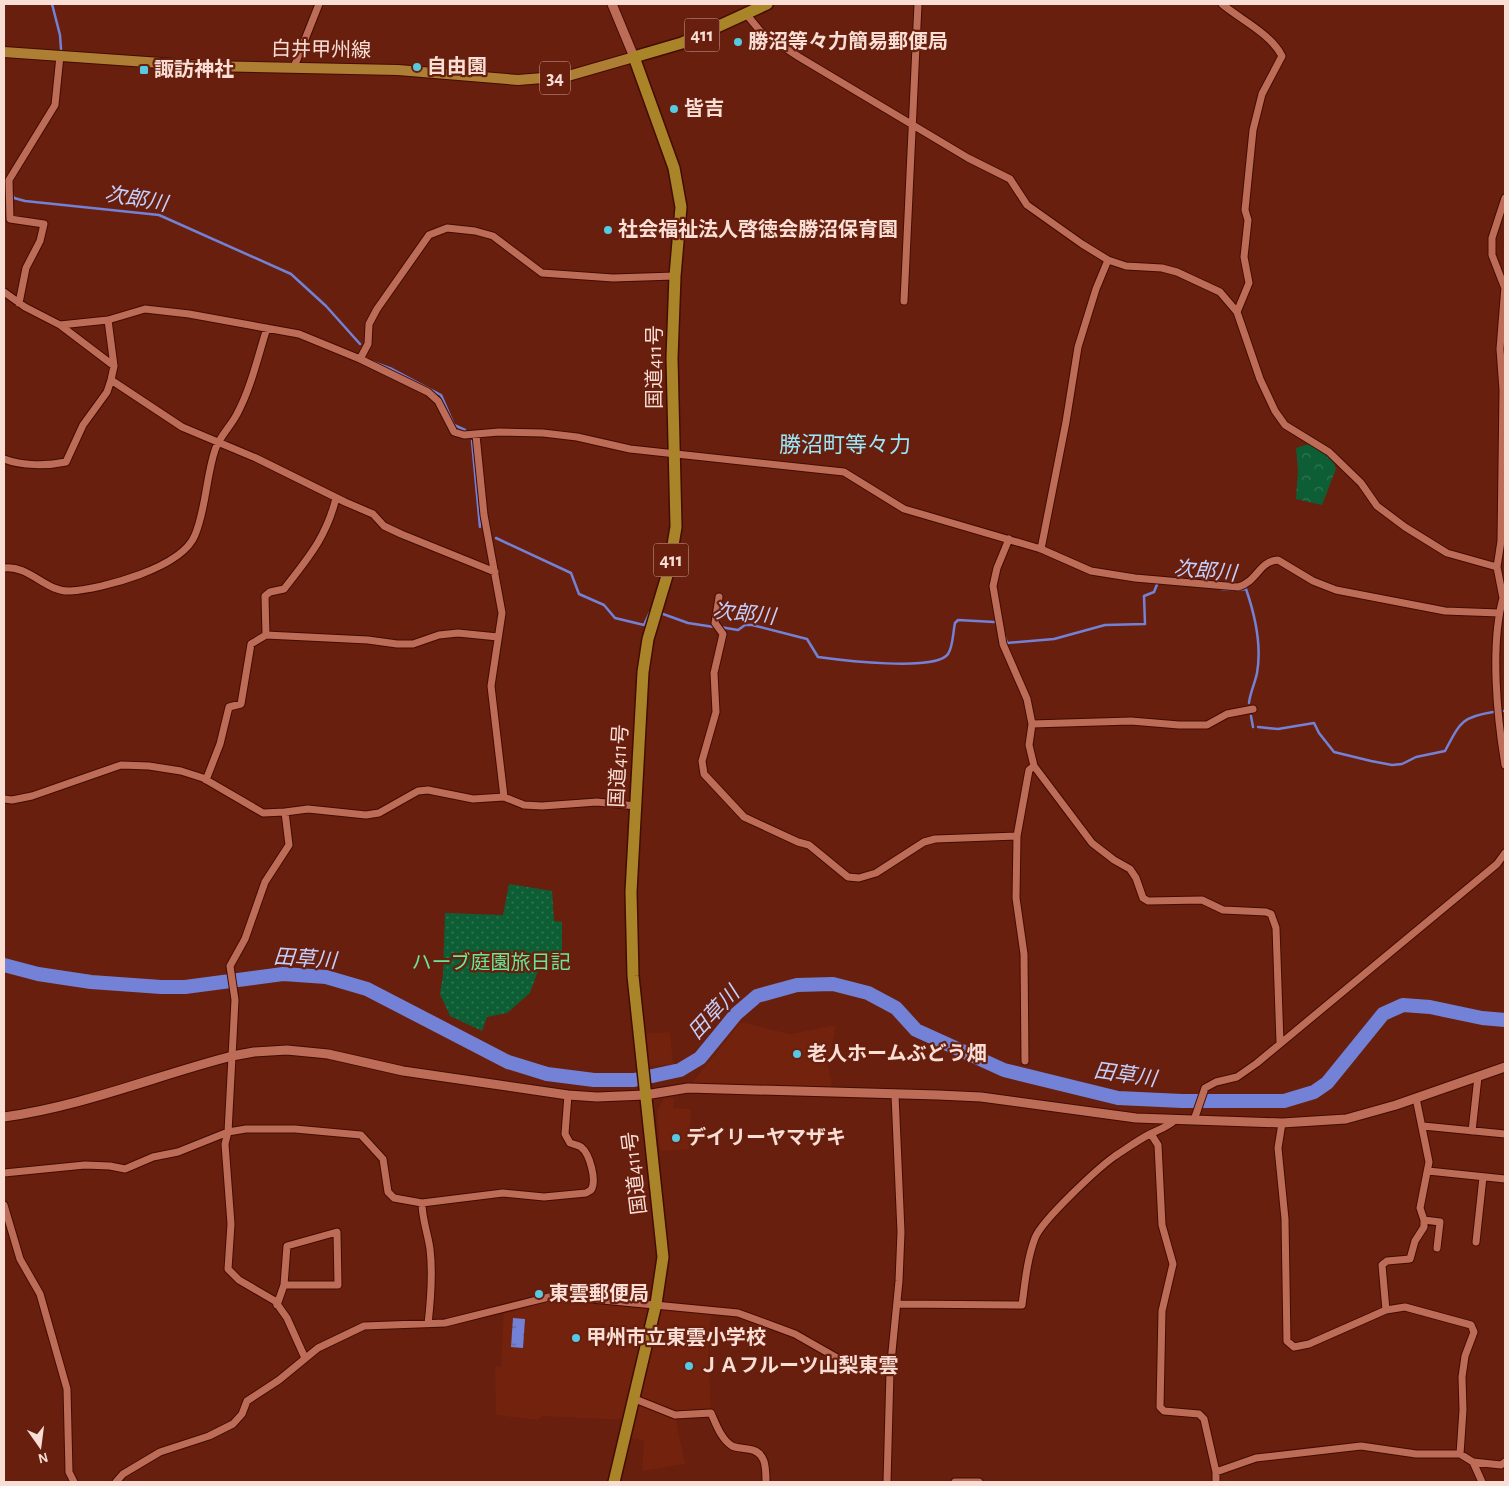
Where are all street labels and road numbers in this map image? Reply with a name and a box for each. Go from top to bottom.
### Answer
road number: 411 [684,18,720,52]
street label: 白井甲州線 [271,37,371,61]
road number: 34 [540,62,570,94]
street label: 国道411号 [644,325,665,409]
road number: 411 [654,544,688,576]
street label: 国道411号 [606,724,631,808]
street label: 国道411号 [619,1130,650,1216]

